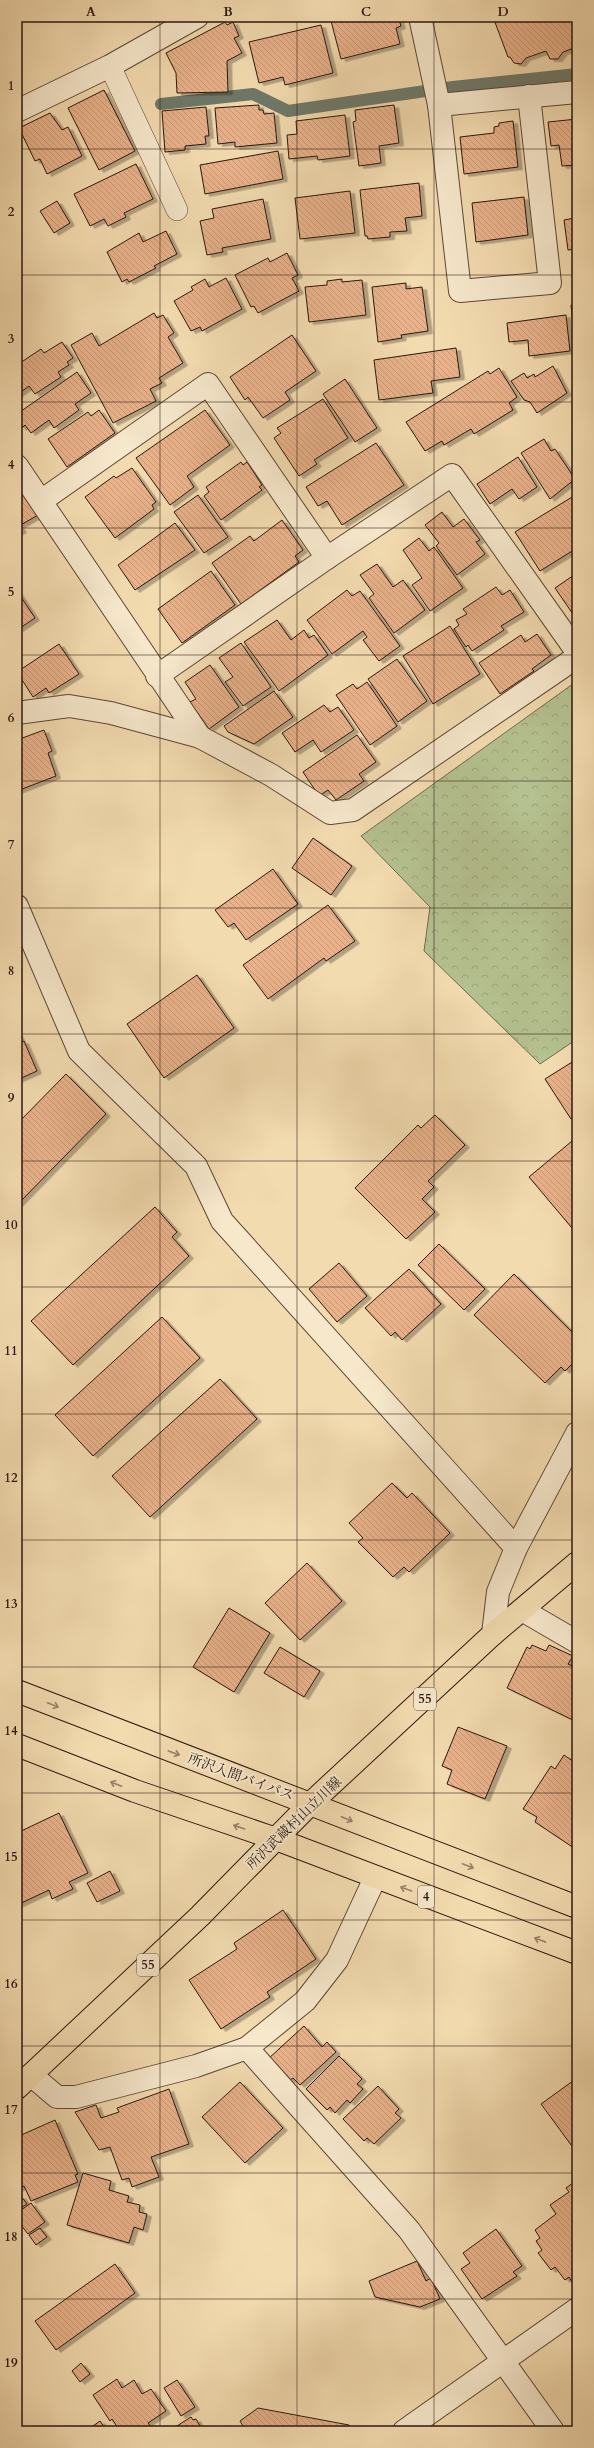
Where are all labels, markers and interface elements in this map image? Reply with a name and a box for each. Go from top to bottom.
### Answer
text: A [86,3,96,21]
text: B [223,3,233,21]
text: C [361,3,371,21]
text: D [497,3,509,21]
text: 1 [8,77,14,95]
text: 2 [8,203,15,221]
text: 3 [8,330,15,348]
text: 4 [8,456,15,474]
text: 5 [8,583,14,601]
text: 6 [8,709,15,727]
text: 7 [8,836,15,854]
text: 8 [8,962,14,980]
text: 9 [8,1089,15,1107]
text: 10 [4,1216,18,1234]
text: 11 [4,1342,18,1360]
text: 12 [4,1469,18,1487]
text: 13 [4,1595,18,1613]
road number: 55 [414,1688,436,1710]
one-way arrow [47,1702,59,1710]
text: 14 [4,1722,18,1740]
street label: 所沢入間バイパス [185,1749,297,1805]
one-way arrow [168,1750,181,1757]
street label: 所沢武蔵村山立川線 [242,1772,346,1874]
one-way arrow [111,1779,123,1787]
one-way arrow [341,1815,353,1823]
one-way arrow [234,1822,246,1830]
text: 15 [4,1848,18,1866]
one-way arrow [462,1863,475,1870]
one-way arrow [400,1885,412,1893]
road number: 4 [418,1886,434,1908]
one-way arrow [535,1935,547,1943]
road number: 55 [137,1954,159,1976]
text: 16 [4,1975,18,1993]
text: 17 [4,2101,18,2119]
text: 18 [4,2228,18,2246]
text: 19 [4,2354,18,2372]

